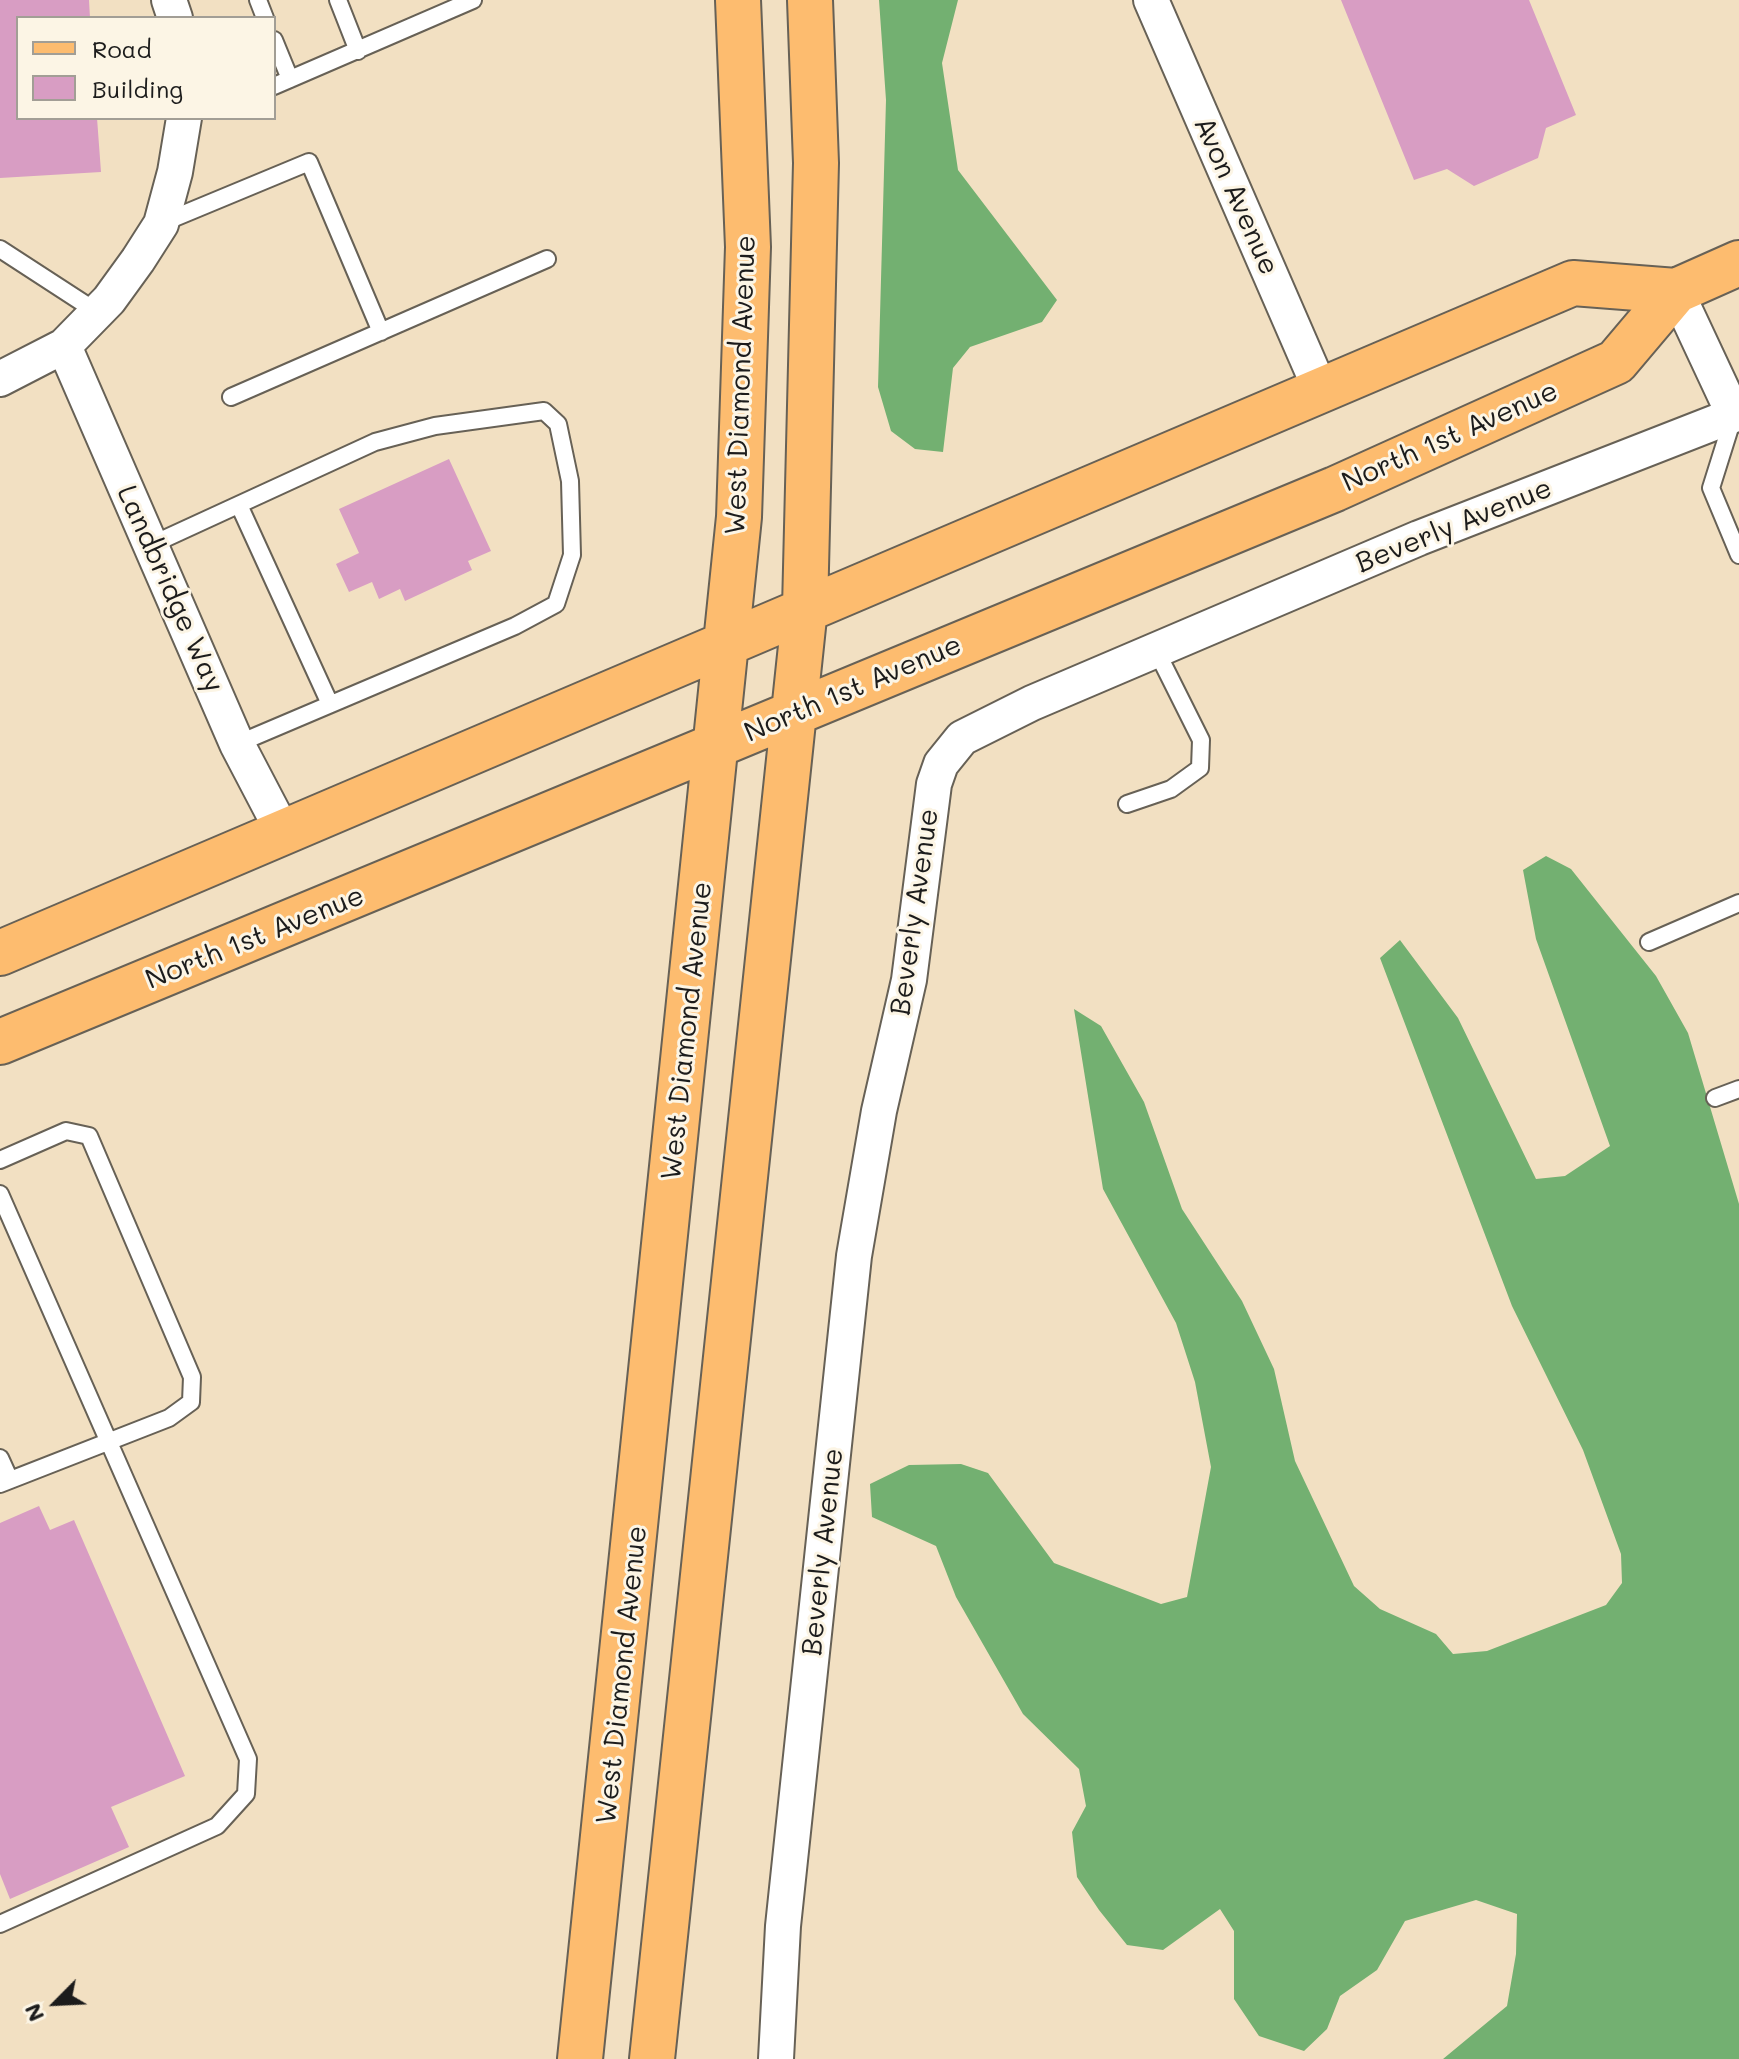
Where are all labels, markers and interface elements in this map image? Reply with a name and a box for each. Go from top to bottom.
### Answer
legend [16,16,276,120]
text: Road [92,33,152,64]
text: Building [92,73,183,104]
street label: Avon Avenue [1186,112,1286,280]
street label: West Diamond Avenue [719,234,763,536]
street label: North 1st Avenue [1337,374,1563,500]
street label: Beverly Avenue [1351,471,1557,581]
street label: Landbridge Way [109,480,231,698]
street label: North 1st Avenue [739,628,967,750]
street label: Beverly Avenue [884,806,946,1018]
street label: North 1st Avenue [141,879,369,997]
street label: West Diamond Avenue [655,880,719,1182]
street label: Beverly Avenue [795,1447,851,1657]
street label: West Diamond Avenue [590,1524,654,1826]
north arrow [16,1963,96,2043]
text: N [17,1999,50,2026]

